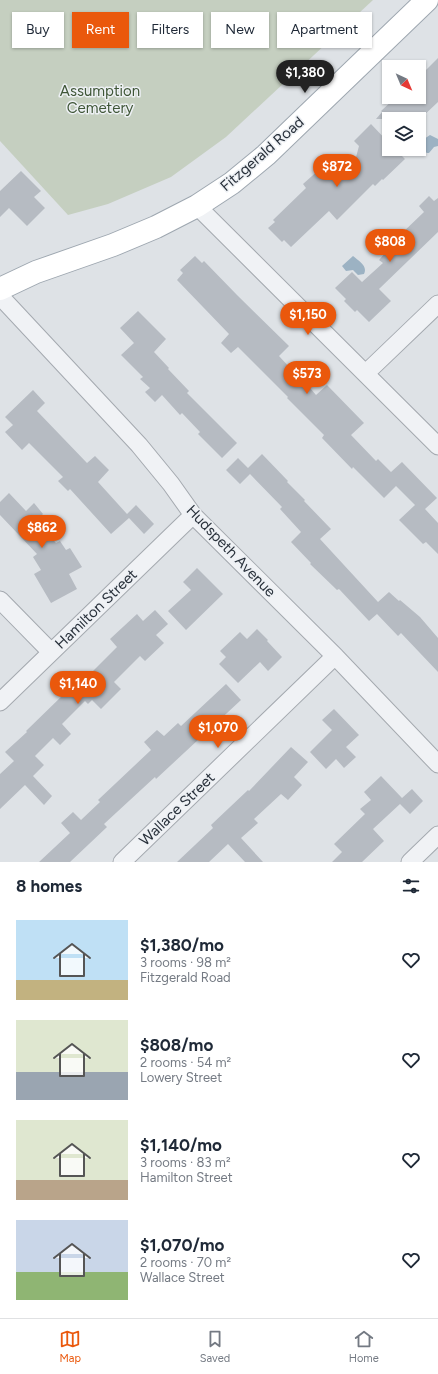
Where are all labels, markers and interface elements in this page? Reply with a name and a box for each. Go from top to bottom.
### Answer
chip: Buy [12,12,64,48]
chip: Rent [72,12,129,48]
chip: Filters [137,12,203,48]
chip: New [211,12,269,48]
chip: Apartment [277,12,372,48]
pin: $1,380 [272,60,338,94]
north arrow [382,60,426,104]
map controls [382,60,426,156]
text: $1,380 [285,65,325,80]
park label: Assumption Cemetery [60,82,140,117]
button: layers [382,112,426,156]
street label: Fitzgerald Road [217,113,307,195]
pin: $872 [313,154,361,188]
text: $872 [322,159,352,174]
pin: $808 [366,229,414,263]
text: $808 [374,234,406,249]
pin: $1,150 [275,302,341,336]
text: $1,150 [289,307,327,322]
pin: $573 [283,361,331,395]
text: $573 [292,366,322,381]
street label: Hudspeth Avenue [183,501,279,601]
pin: $862 [18,515,66,549]
text: $862 [27,520,57,535]
street label: Hamilton Street [51,565,141,653]
pin: $1,140 [45,671,111,705]
text: $1,140 [59,676,97,691]
pin: $1,070 [185,715,251,749]
text: $1,070 [198,720,238,735]
street label: Wallace Street [136,768,219,849]
icon: filters [400,875,422,897]
text: 8 homes [16,876,82,896]
text: $1,380/mo [140,935,224,955]
icon: home [48,936,96,984]
icon: heart [400,949,422,971]
text: 3 rooms · 98 m² [140,955,231,970]
text: Fitzgerald Road [140,970,231,985]
text: $808/mo [140,1035,213,1055]
icon: home [48,1036,96,1084]
icon: heart [400,1049,422,1071]
text: 2 rooms · 54 m² [140,1055,231,1070]
text: Lowery Street [140,1070,222,1085]
text: $1,140/mo [140,1135,222,1155]
icon: home [48,1136,96,1184]
icon: heart [400,1149,422,1171]
text: 3 rooms · 83 m² [140,1155,231,1170]
text: Hamilton Street [140,1170,233,1185]
text: $1,070/mo [140,1235,225,1255]
icon: home [48,1236,96,1284]
icon: heart [400,1249,422,1271]
text: 2 rooms · 70 m² [140,1255,231,1270]
text: Wallace Street [140,1270,225,1285]
tab: Map [59,1328,81,1365]
tab: Saved [200,1328,230,1365]
tab: Home [349,1328,379,1365]

